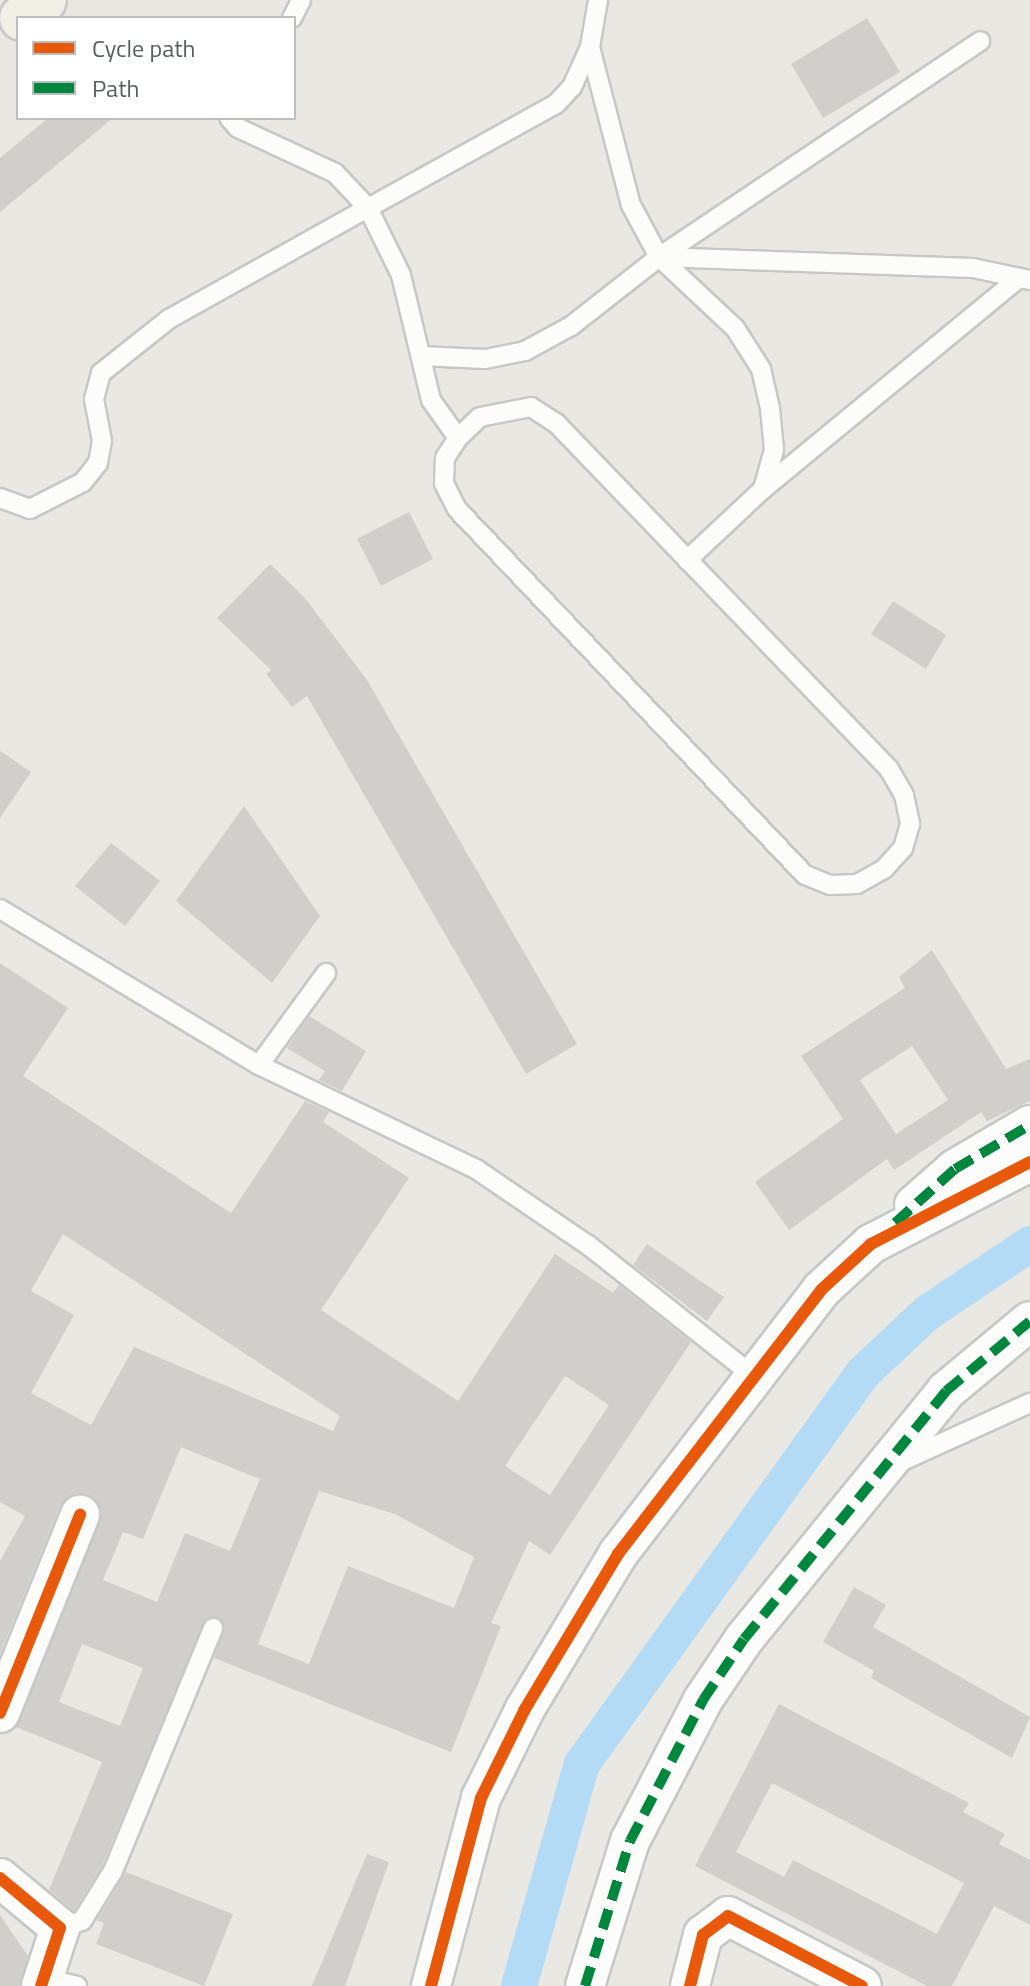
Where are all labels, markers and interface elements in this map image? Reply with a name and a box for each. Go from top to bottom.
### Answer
legend [16,16,296,120]
text: Cycle path [92,30,195,66]
text: Path [92,70,139,106]

